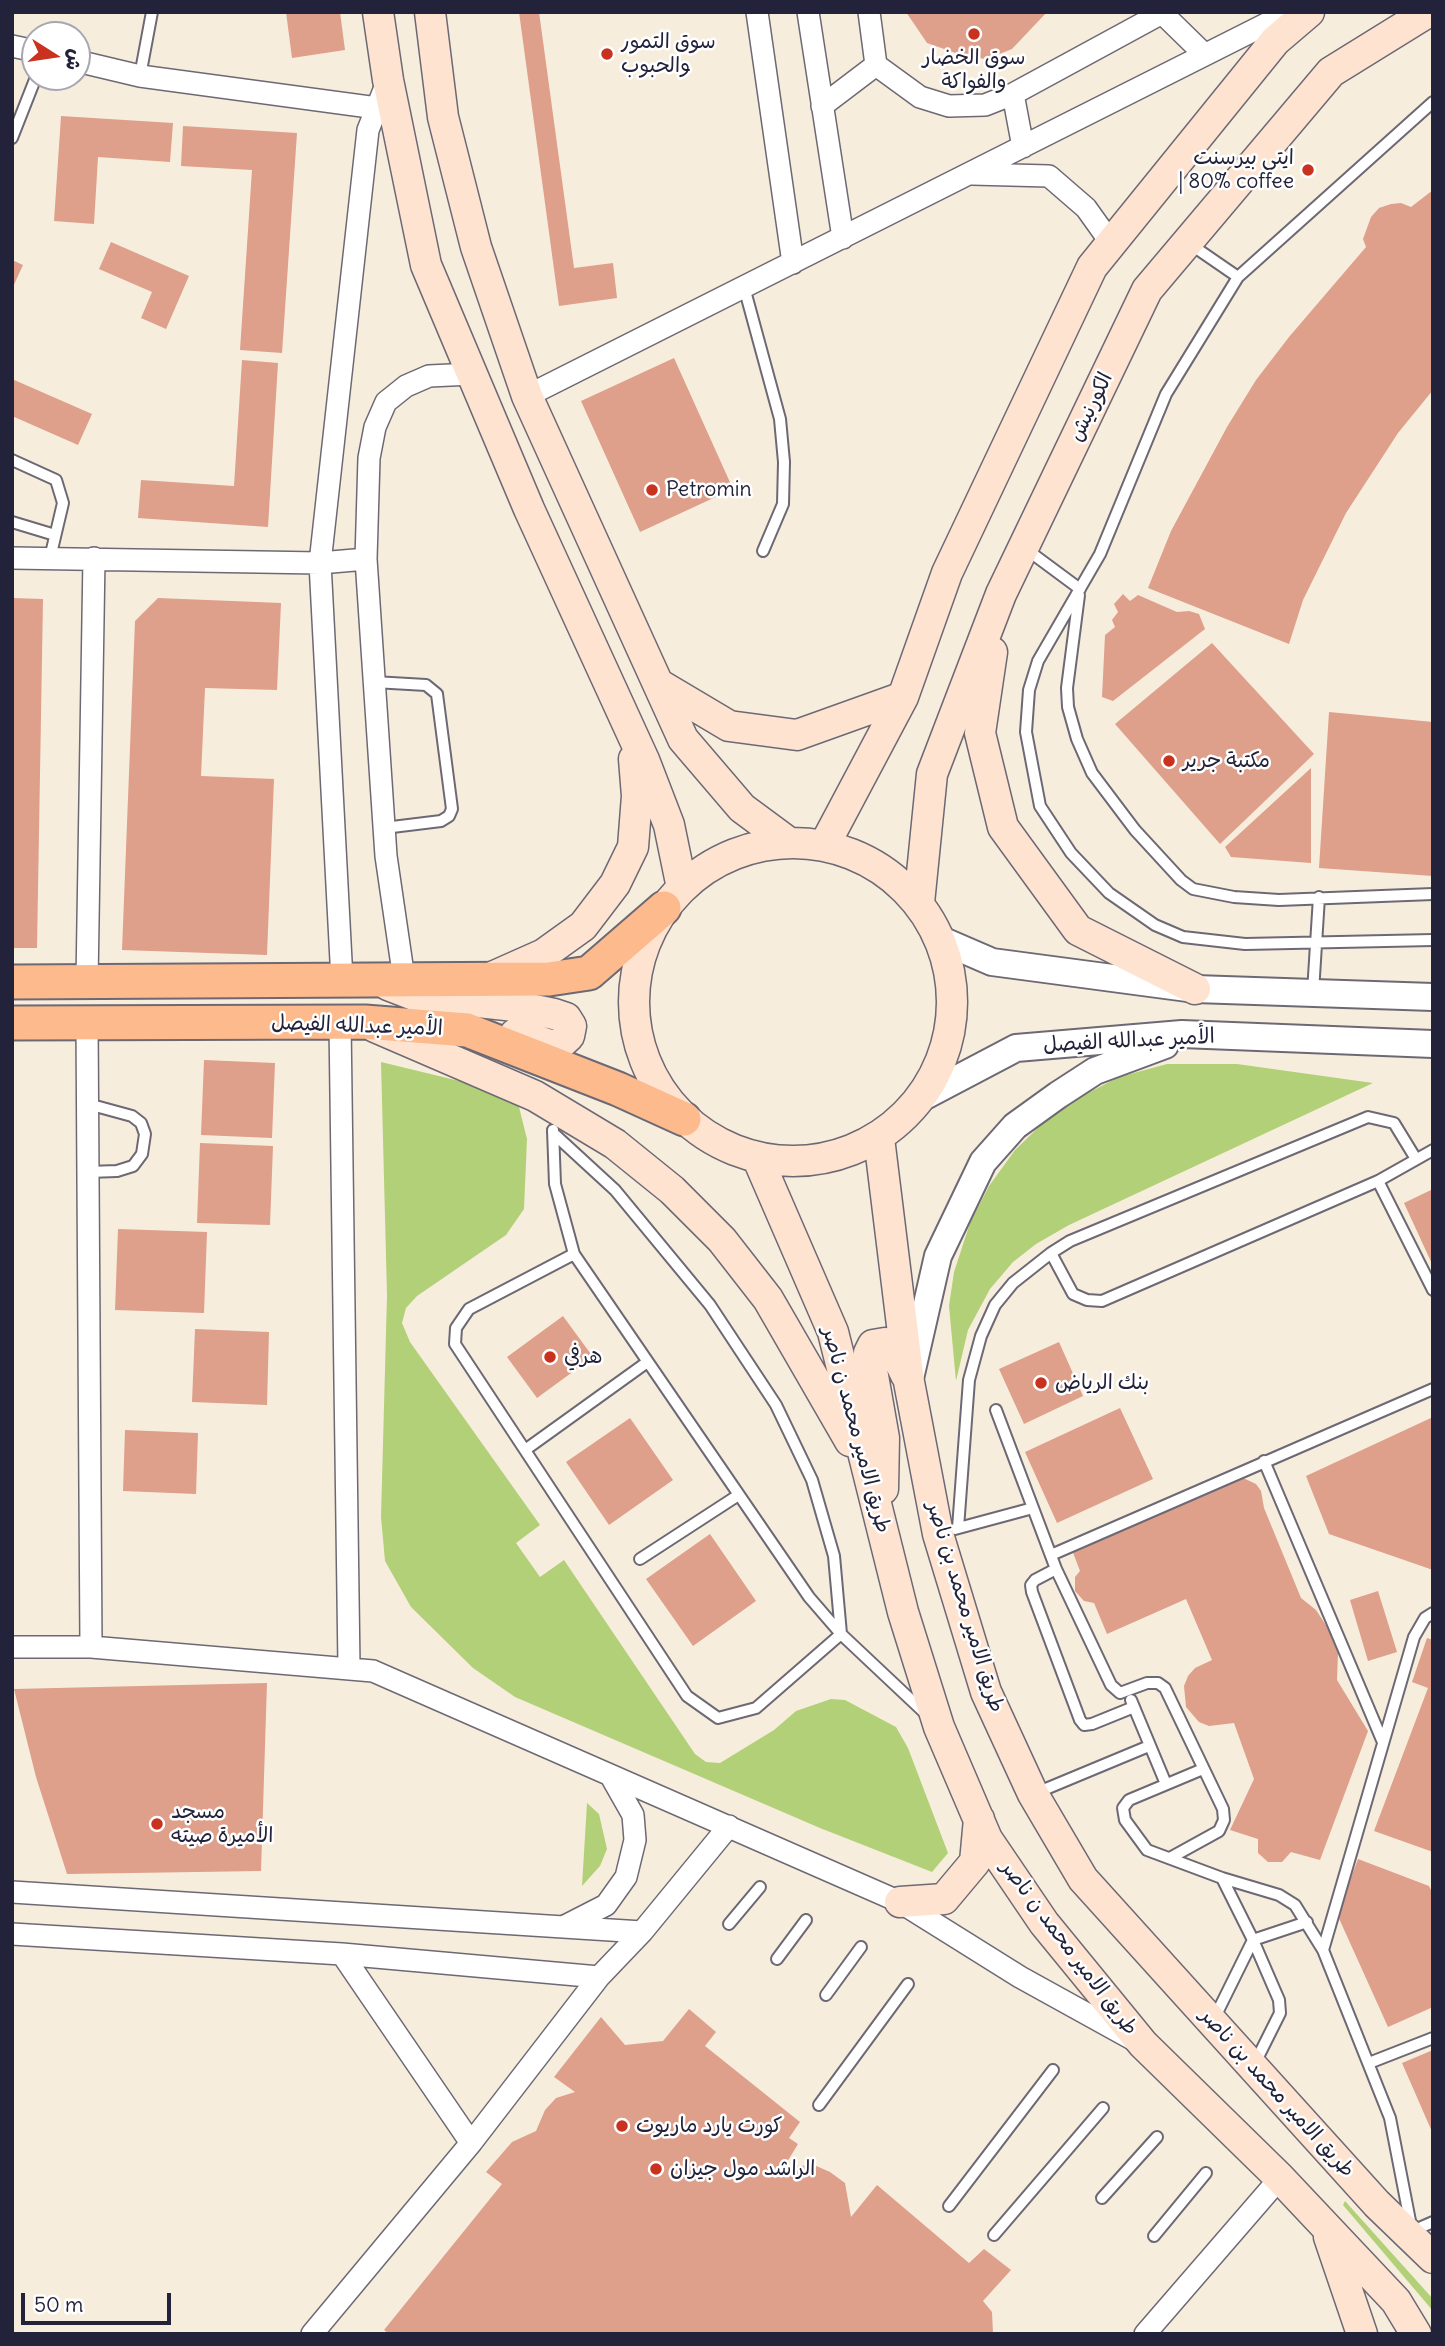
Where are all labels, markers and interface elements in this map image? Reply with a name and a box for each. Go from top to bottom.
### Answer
north arrow [21,21,91,91]
marker: سوق الخضار والفواكة [966,26,982,42]
place label: سوق التمور والحبوب [621,29,716,79]
place label: سوق الخضار والفواكة [922,45,1026,95]
marker: سوق التمور والحبوب [599,46,615,62]
text: ش [61,47,88,73]
place label: ايتي بيرسنت | 80% coffee [1179,145,1294,195]
marker: ايتي بيرسنت | 80% coffee [1300,162,1316,178]
street label: الكورنيش [1063,368,1119,446]
place label: Petromin [666,477,752,503]
marker: Petromin [644,482,660,498]
place label: مكتبة جرير [1183,748,1270,774]
marker: مكتبة جرير [1161,753,1177,769]
street label: الأمير عبدالله الفيصل [271,1010,443,1042]
street label: الأمير عبدالله الفيصل [1043,1024,1215,1058]
street label: طريق الامير محمد ن ناصر [816,1324,896,1536]
place label: هرفي [564,1344,602,1370]
marker: هرفي [542,1349,558,1365]
place label: بنك الرياض [1055,1370,1149,1396]
marker: بنك الرياض [1033,1375,1049,1391]
street label: طريق الامير محمد بن ناصر [921,1499,1009,1715]
place label: مسجد الأميرة صيته [171,1799,273,1849]
marker: مسجد الأميرة صيته [149,1816,165,1832]
street label: طريق الامير محمد ن ناصر [995,1856,1143,2040]
street label: طريق الامير محمد بن ناصر [1194,2003,1360,2183]
place label: كورت يارد ماريوت [636,2113,782,2139]
marker: كورت يارد ماريوت [614,2118,630,2134]
place label: الراشد مول جيزان [670,2156,815,2182]
marker: الراشد مول جيزان [648,2161,664,2177]
scale bar [24,2280,175,2324]
text: 50 m [34,2291,83,2318]

